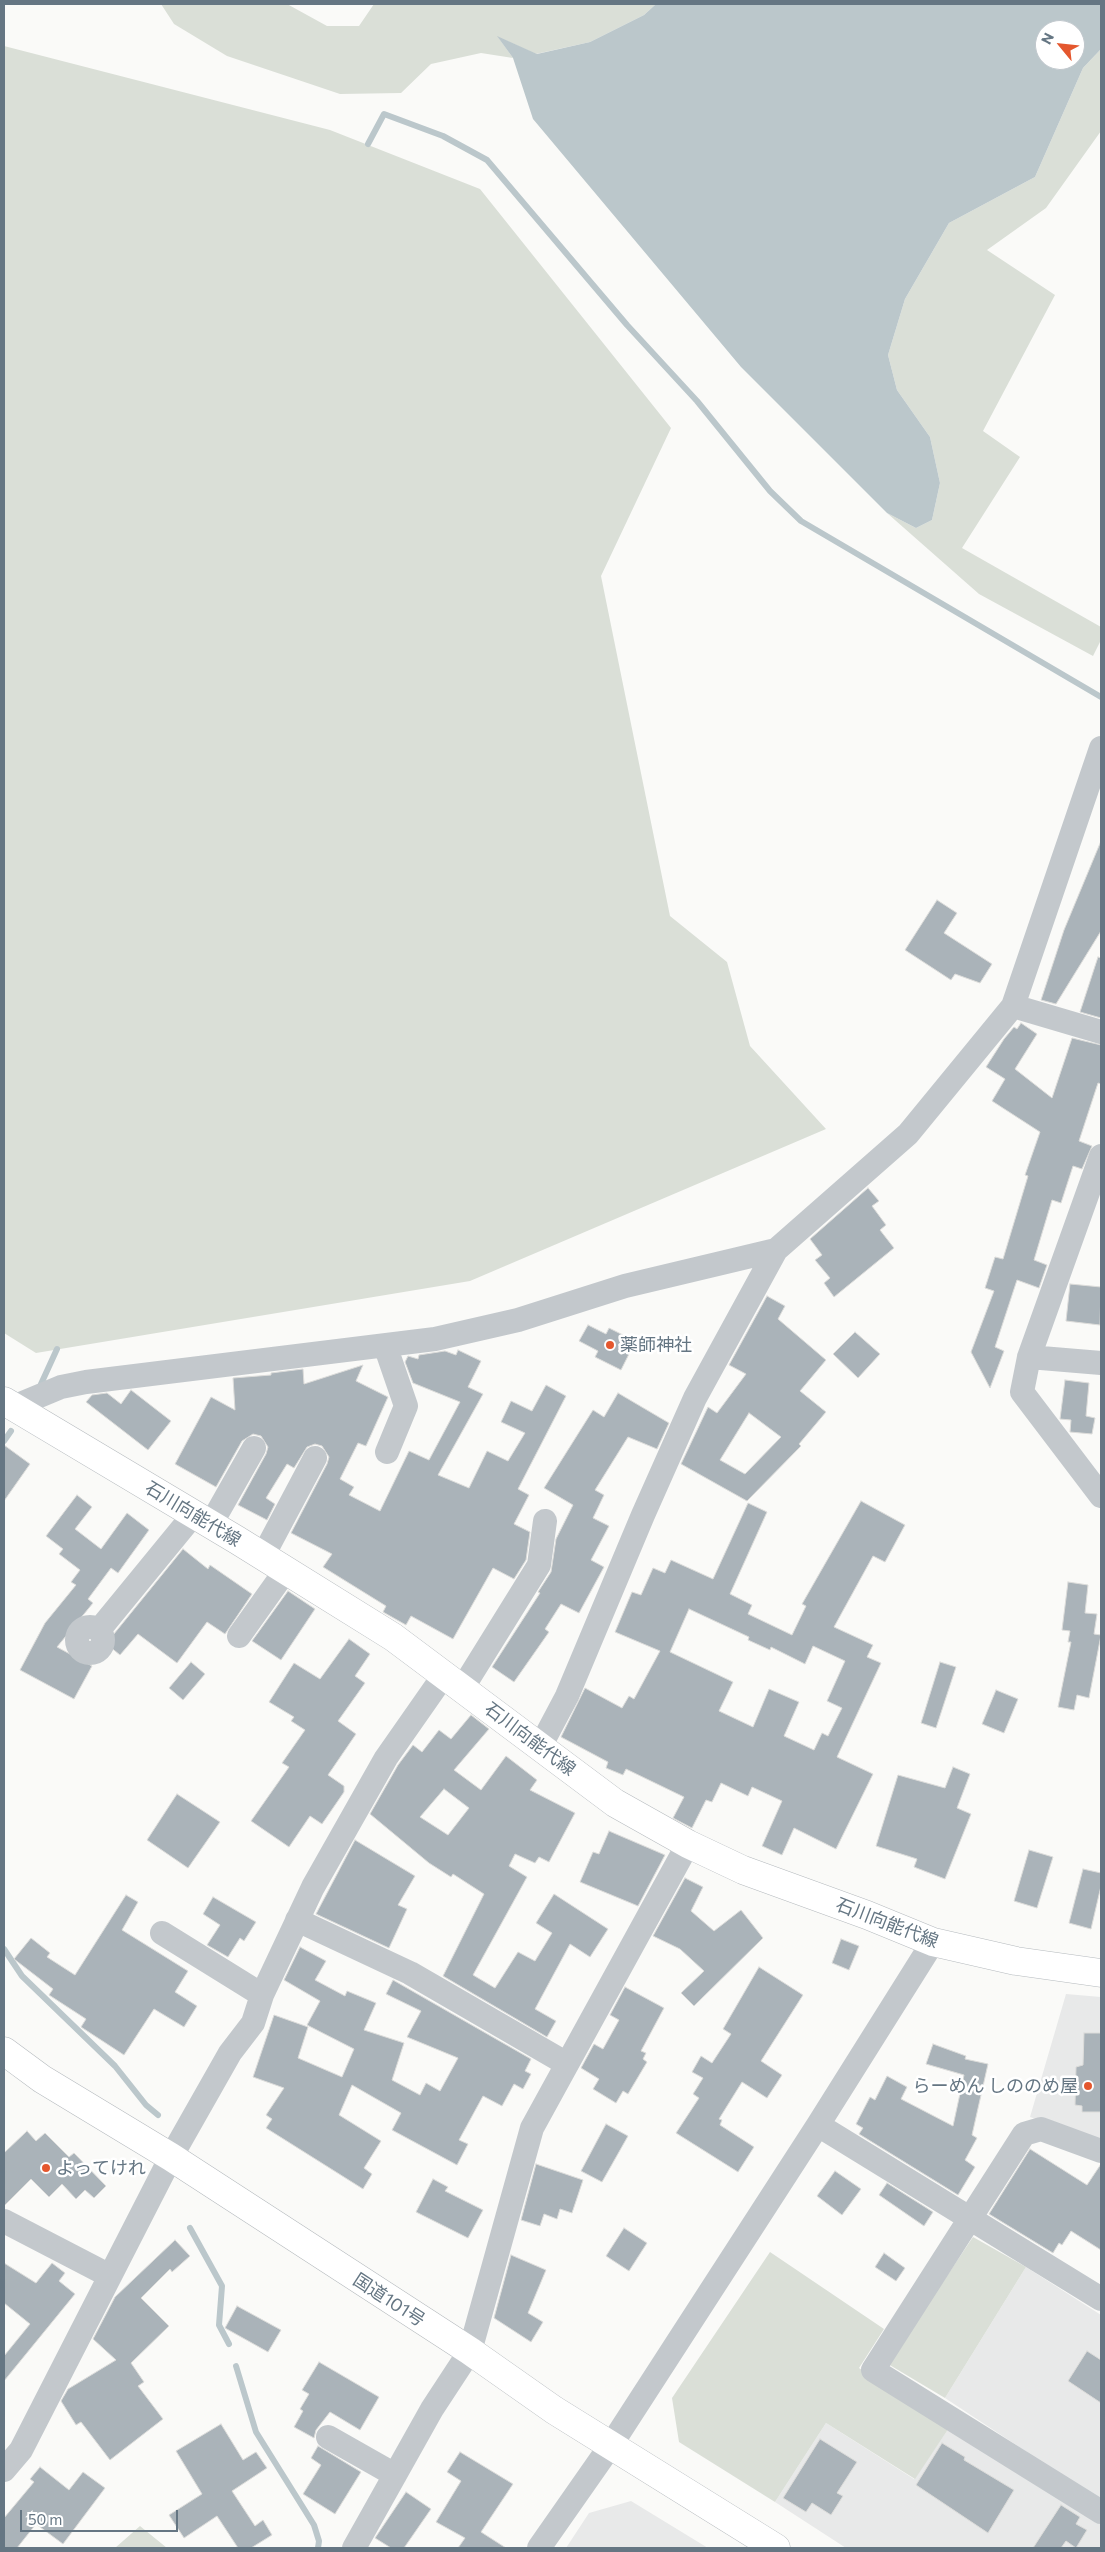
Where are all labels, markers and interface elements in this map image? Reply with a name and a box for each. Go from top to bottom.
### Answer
north arrow [1035,20,1085,70]
text: N [1037,30,1057,47]
place label: 薬師神社 [620,1334,692,1356]
marker: 薬師神社 [604,1339,616,1351]
street label: 石川向能代線 [141,1477,245,1551]
street label: 石川向能代線 [480,1698,580,1780]
street label: 石川向能代線 [833,1894,941,1952]
place label: らーめん しののめ屋 [913,2075,1078,2097]
marker: らーめん しののめ屋 [1082,2080,1094,2092]
place label: よってけれ [56,2157,146,2179]
marker: よってけれ [40,2162,52,2174]
street label: 国道101号 [349,2269,429,2331]
scale bar [22,2500,180,2532]
text: 50 m [28,2510,62,2528]

